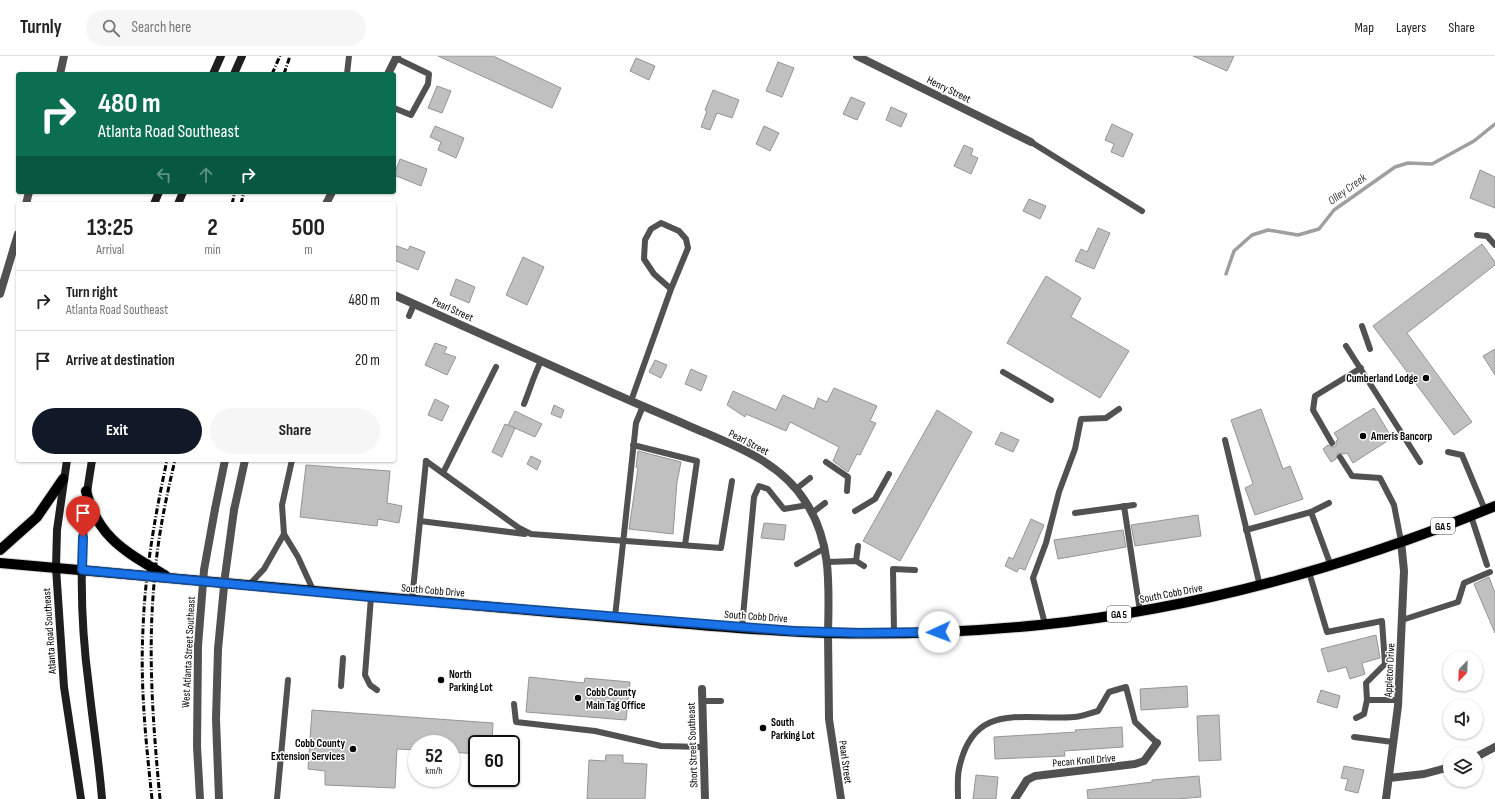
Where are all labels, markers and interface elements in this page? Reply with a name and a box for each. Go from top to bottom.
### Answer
search box [86,10,366,46]
text: Turnly [20,16,62,39]
icon: search [100,17,122,39]
text: Search here [132,18,191,37]
text: Map [1354,19,1374,36]
text: Layers [1396,19,1426,36]
text: Share [1448,19,1475,36]
street label: Henry Street [925,73,973,106]
text: 480 m [98,87,161,120]
icon: right [32,88,84,140]
text: Atlanta Road Southeast [98,121,239,142]
icon: left [153,164,175,186]
icon: ahead [195,164,217,186]
icon: right [237,164,259,186]
water label: Olley Creek [1325,170,1370,208]
text: 13:25 [87,213,133,242]
text: 2 [207,213,218,242]
text: 500 [292,213,325,242]
text: Arrival [96,242,124,258]
text: min [204,242,221,258]
text: m [304,242,313,258]
text: Turn right [66,283,118,302]
icon: right [32,290,54,312]
text: 480 m [348,291,380,310]
street label: Pearl Street [430,295,476,324]
text: Atlanta Road Southeast [66,302,168,318]
icon: arrive [32,350,54,372]
text: Arrive at destination [66,351,175,370]
text: 20 m [355,351,380,370]
place label: Cumberland Lodge [1346,372,1418,385]
marker: Cumberland Lodge [1421,373,1431,383]
button: Exit [32,408,202,454]
button: Share [210,408,380,454]
street label: Pearl Street [726,427,772,458]
place label: Ameris Bancorp [1370,430,1432,443]
marker: Ameris Bancorp [1358,431,1368,441]
pin [66,496,100,537]
icon: arrive [72,502,94,524]
road number: GA 5 [1431,518,1455,534]
street label: South Cobb Drive [401,581,465,600]
street label: South Cobb Drive [1139,581,1204,606]
street label: Atlanta Road Southeast [40,587,59,676]
street label: West Atlanta Street Southeast [179,595,198,708]
road number: GA 5 [1107,606,1131,622]
street label: South Cobb Drive [724,608,788,625]
position arrow [918,611,960,653]
street label: Appleton Drive [1382,643,1397,698]
north arrow [1443,651,1483,691]
map controls [1443,651,1483,787]
place label: North Parking Lot [449,668,493,694]
marker: North Parking Lot [436,675,446,685]
place label: Cobb County Main Tag Office [586,686,646,712]
marker: Cobb County Main Tag Office [573,693,583,703]
button: sound [1443,699,1483,739]
street label: Short Street Southeast [684,702,700,788]
place label: South Parking Lot [771,716,815,742]
marker: South Parking Lot [758,723,768,733]
speed limit sign: 60 [468,735,520,787]
place label: Cobb County Extension Services [271,737,345,763]
street label: Pearl Street [836,740,855,785]
marker: Cobb County Extension Services [348,744,358,754]
text: 52 [425,744,443,768]
button: layers [1443,747,1483,787]
street label: Pecan Knoll Drive [1052,751,1116,770]
text: km/h [425,765,443,777]

